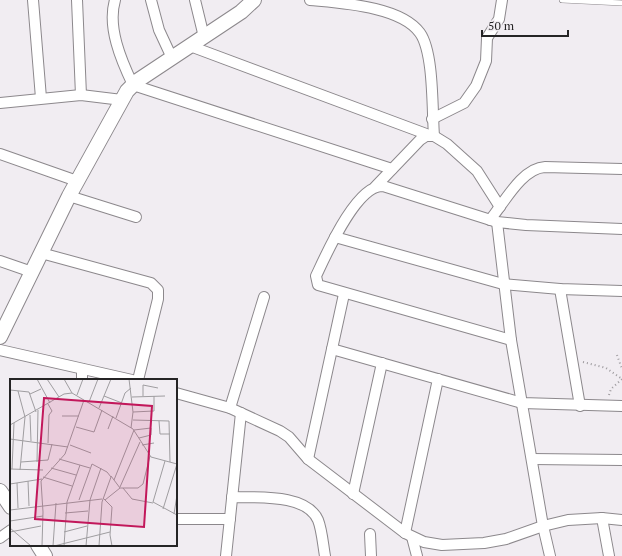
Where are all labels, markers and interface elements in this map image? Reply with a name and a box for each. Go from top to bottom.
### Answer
scale bar [482,12,568,38]
text: 50 m [488,18,515,33]
inset map [10,379,177,546]

